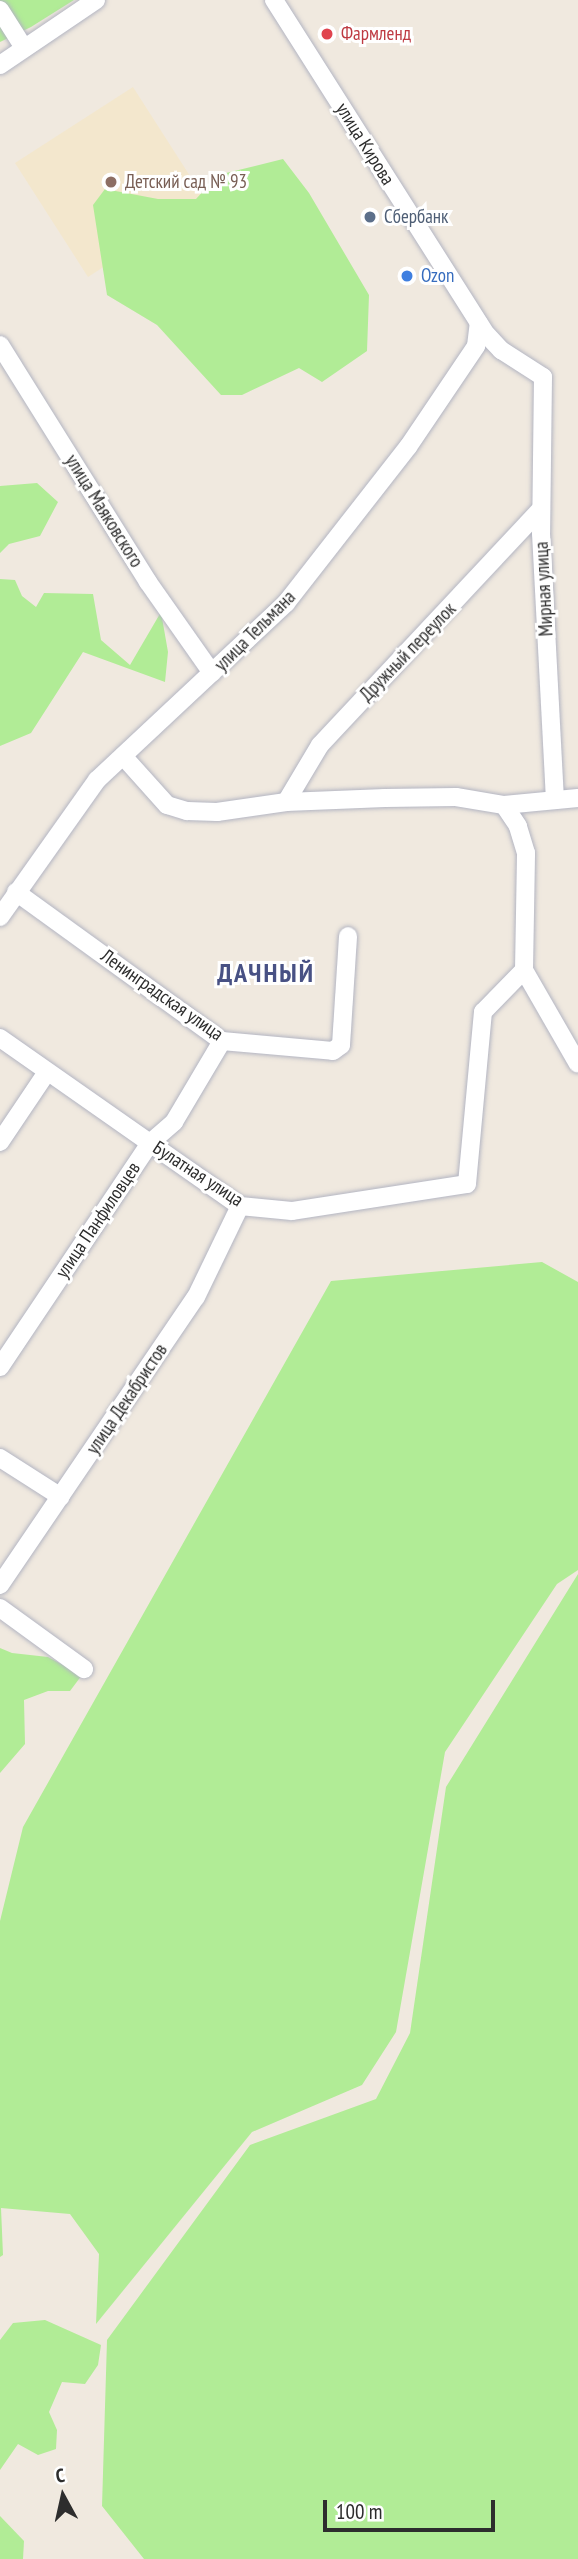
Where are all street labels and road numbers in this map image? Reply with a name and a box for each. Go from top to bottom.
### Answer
street label: улица Кирова [331,99,399,189]
street label: улица Маяковского [60,450,148,572]
street label: Мирная улица [530,541,558,637]
street label: улица Тельмана [210,586,300,676]
street label: Дружный переулок [355,598,461,706]
street label: Ленинградская улица [96,944,228,1046]
street label: Булатная улица [149,1136,247,1212]
street label: улица Панфиловцев [51,1158,145,1282]
street label: улица Декабристов [82,1339,172,1459]

